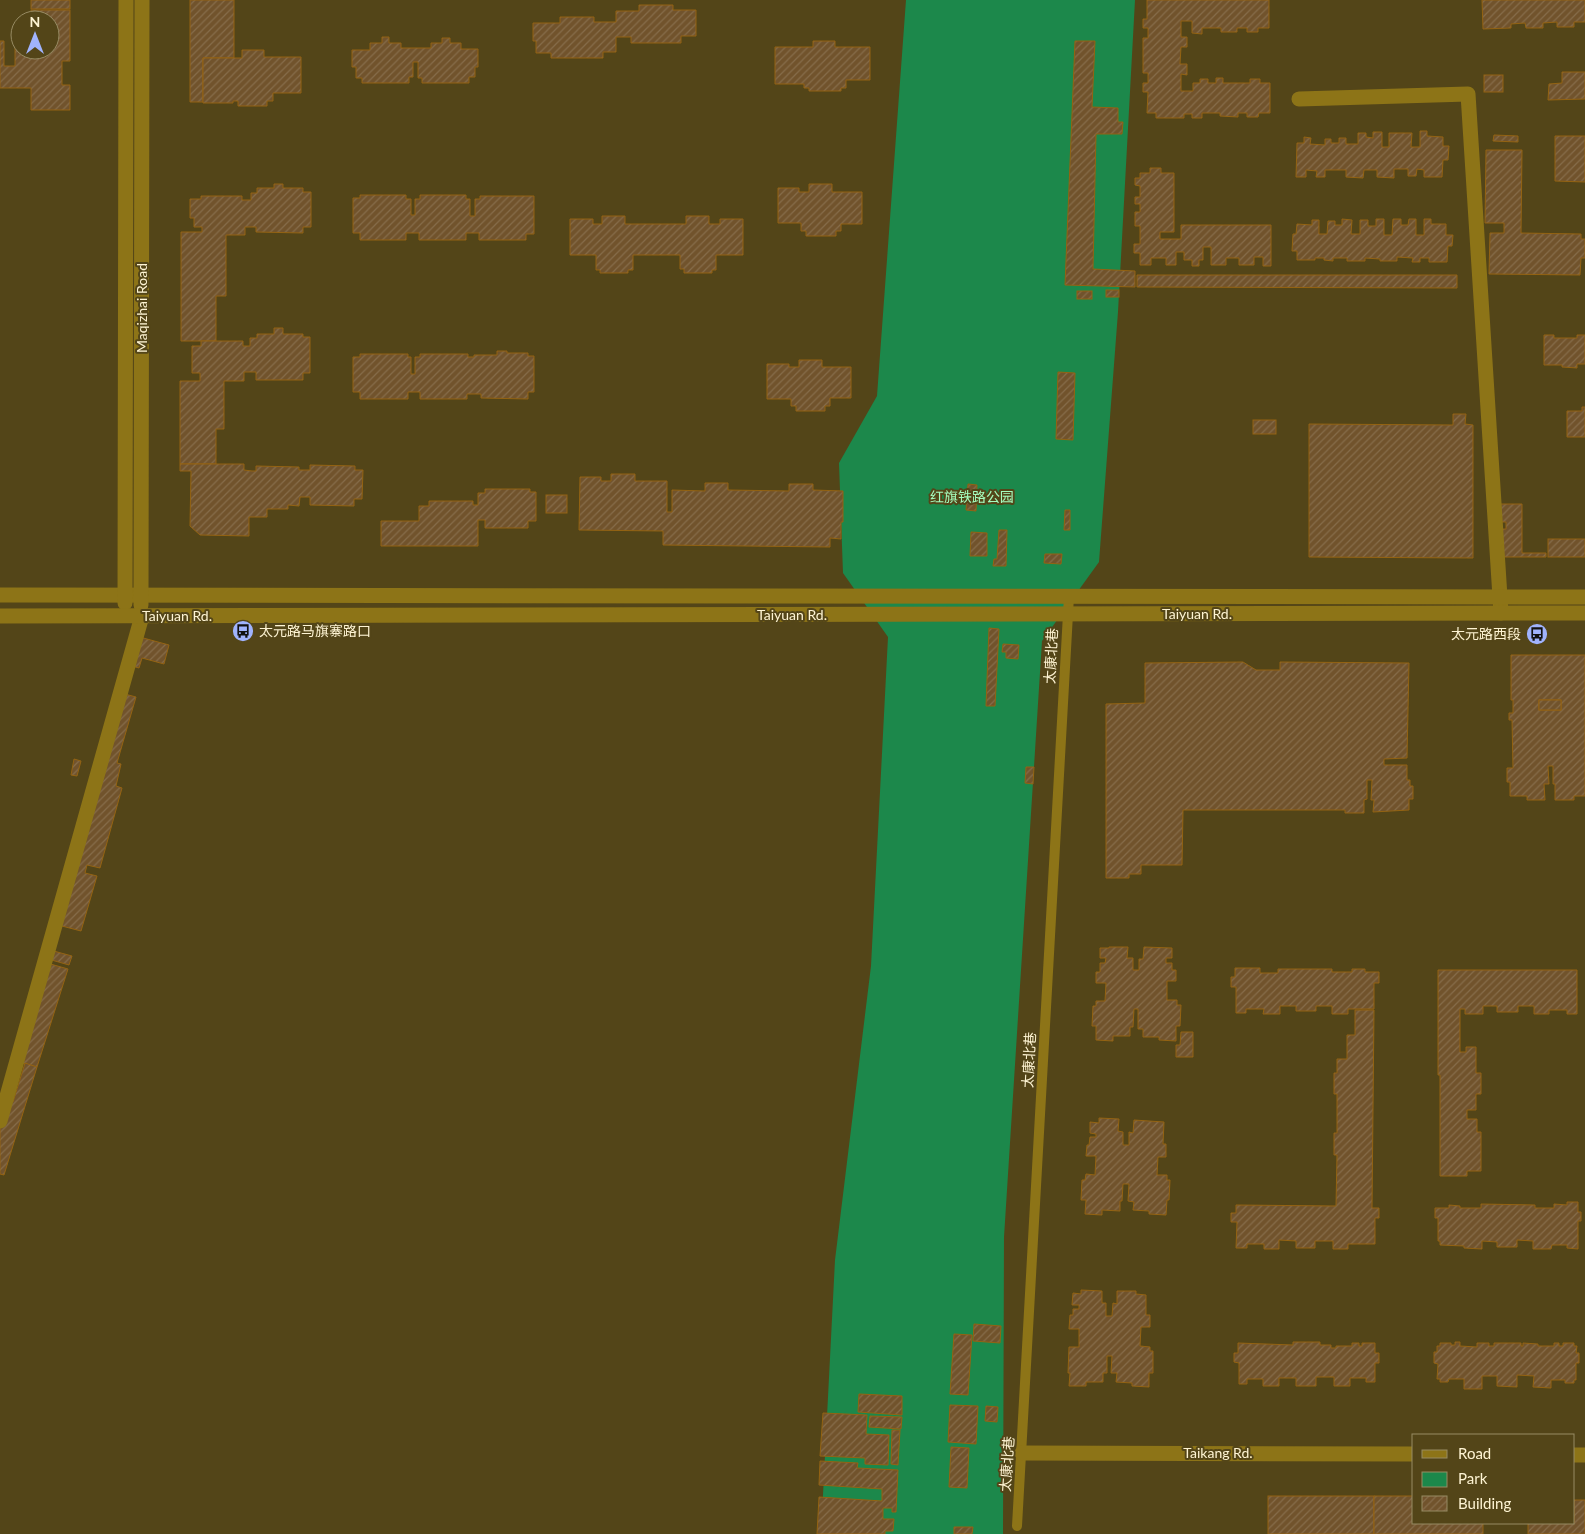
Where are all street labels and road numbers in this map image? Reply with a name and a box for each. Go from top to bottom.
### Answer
street label: Maqizhai Road [133,263,150,353]
street label: Taiyuan Rd. [1162,605,1232,622]
street label: Taiyuan Rd. [757,606,827,623]
street label: Taiyuan Rd. [142,607,212,624]
street label: 太康北巷 [1041,628,1060,684]
street label: 太康北巷 [1019,1032,1038,1088]
street label: 太康北巷 [996,1435,1017,1492]
street label: Taikang Rd. [1183,1444,1253,1461]

